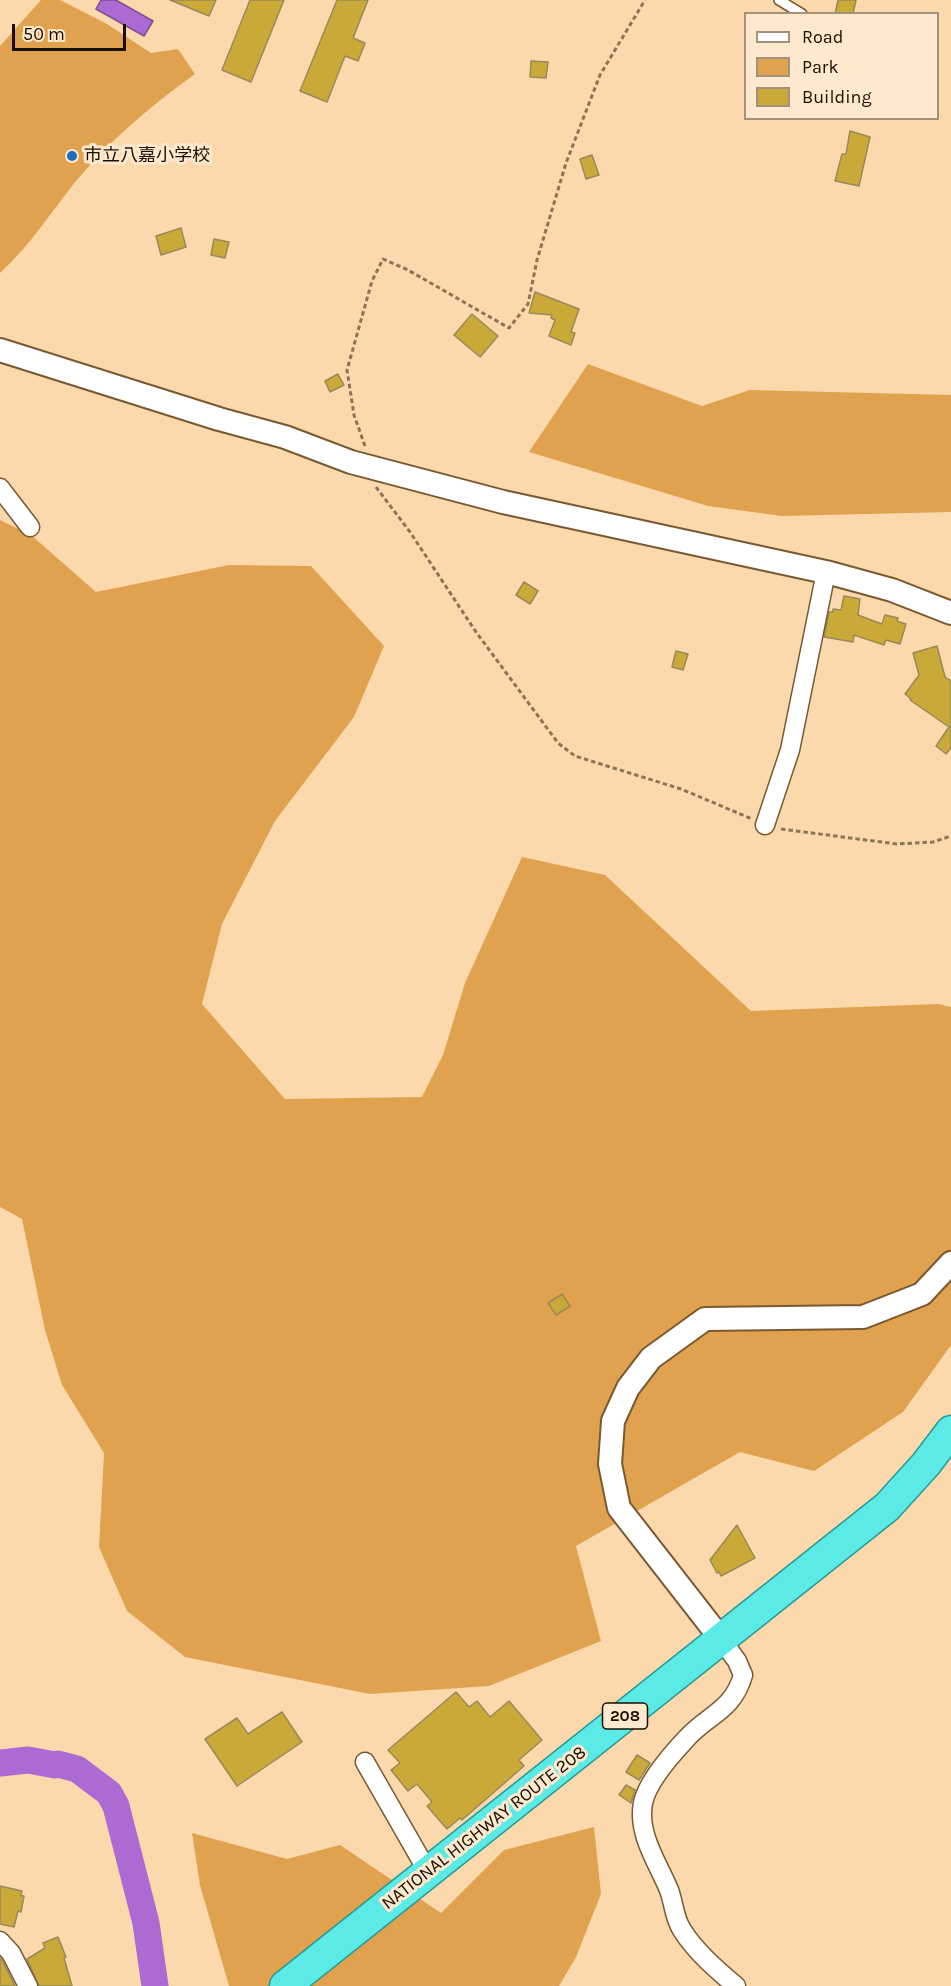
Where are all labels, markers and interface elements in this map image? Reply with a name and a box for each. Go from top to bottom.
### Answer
scale bar [15,12,129,50]
legend [744,12,939,120]
text: 50 m [23,23,65,45]
text: Road [802,26,843,48]
text: Park [802,56,839,78]
text: Building [802,86,872,108]
place label: 市立八嘉小学校 [84,145,210,167]
marker: 市立八嘉小学校 [65,149,79,163]
road number: 208 [602,1703,648,1729]
street label: NATIONAL HIGHWAY ROUTE 208 [378,1742,590,1914]

